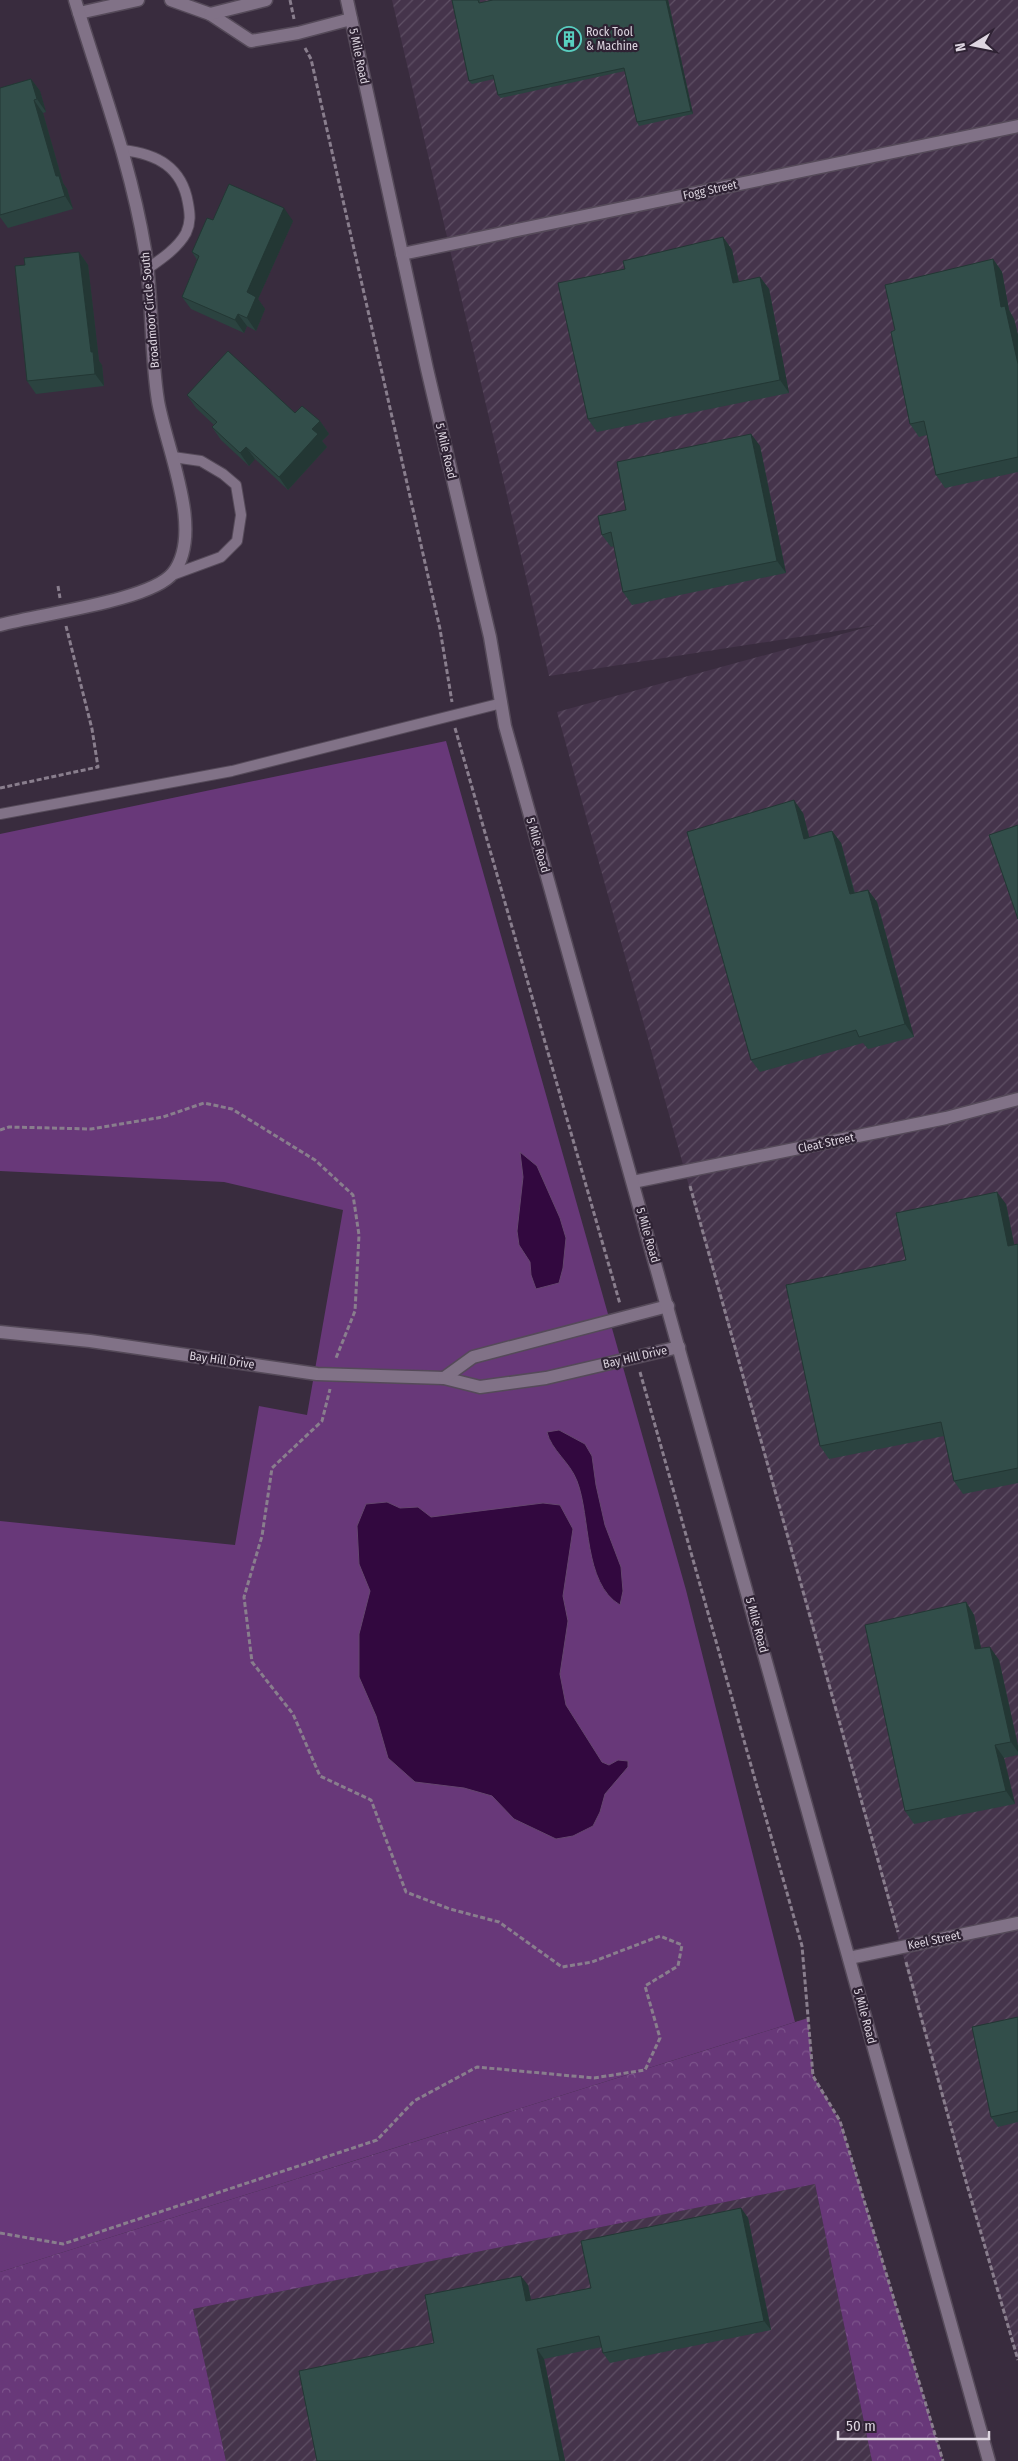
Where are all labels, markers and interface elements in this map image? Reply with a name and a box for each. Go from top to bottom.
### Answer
north arrow [948,20,998,70]
place label: Rock Tool & Machine [586,25,638,53]
building icon: Rock Tool & Machine [556,26,582,52]
street label: 5 Mile Road [346,27,372,85]
text: N [952,42,970,53]
street label: Fogg Street [682,177,738,203]
street label: Broadmoor Circle South [138,251,162,369]
street label: 5 Mile Road [433,422,459,480]
street label: 5 Mile Road [523,816,553,874]
street label: Cleat Street [797,1130,855,1156]
street label: 5 Mile Road [633,1206,663,1264]
street label: Bay Hill Drive [602,1343,668,1371]
street label: Bay Hill Drive [189,1349,255,1371]
street label: 5 Mile Road [743,1596,771,1654]
street label: Keel Street [906,1928,962,1952]
street label: 5 Mile Road [851,1987,879,2045]
scale bar [838,2408,989,2440]
text: 50 m [846,2417,876,2435]

